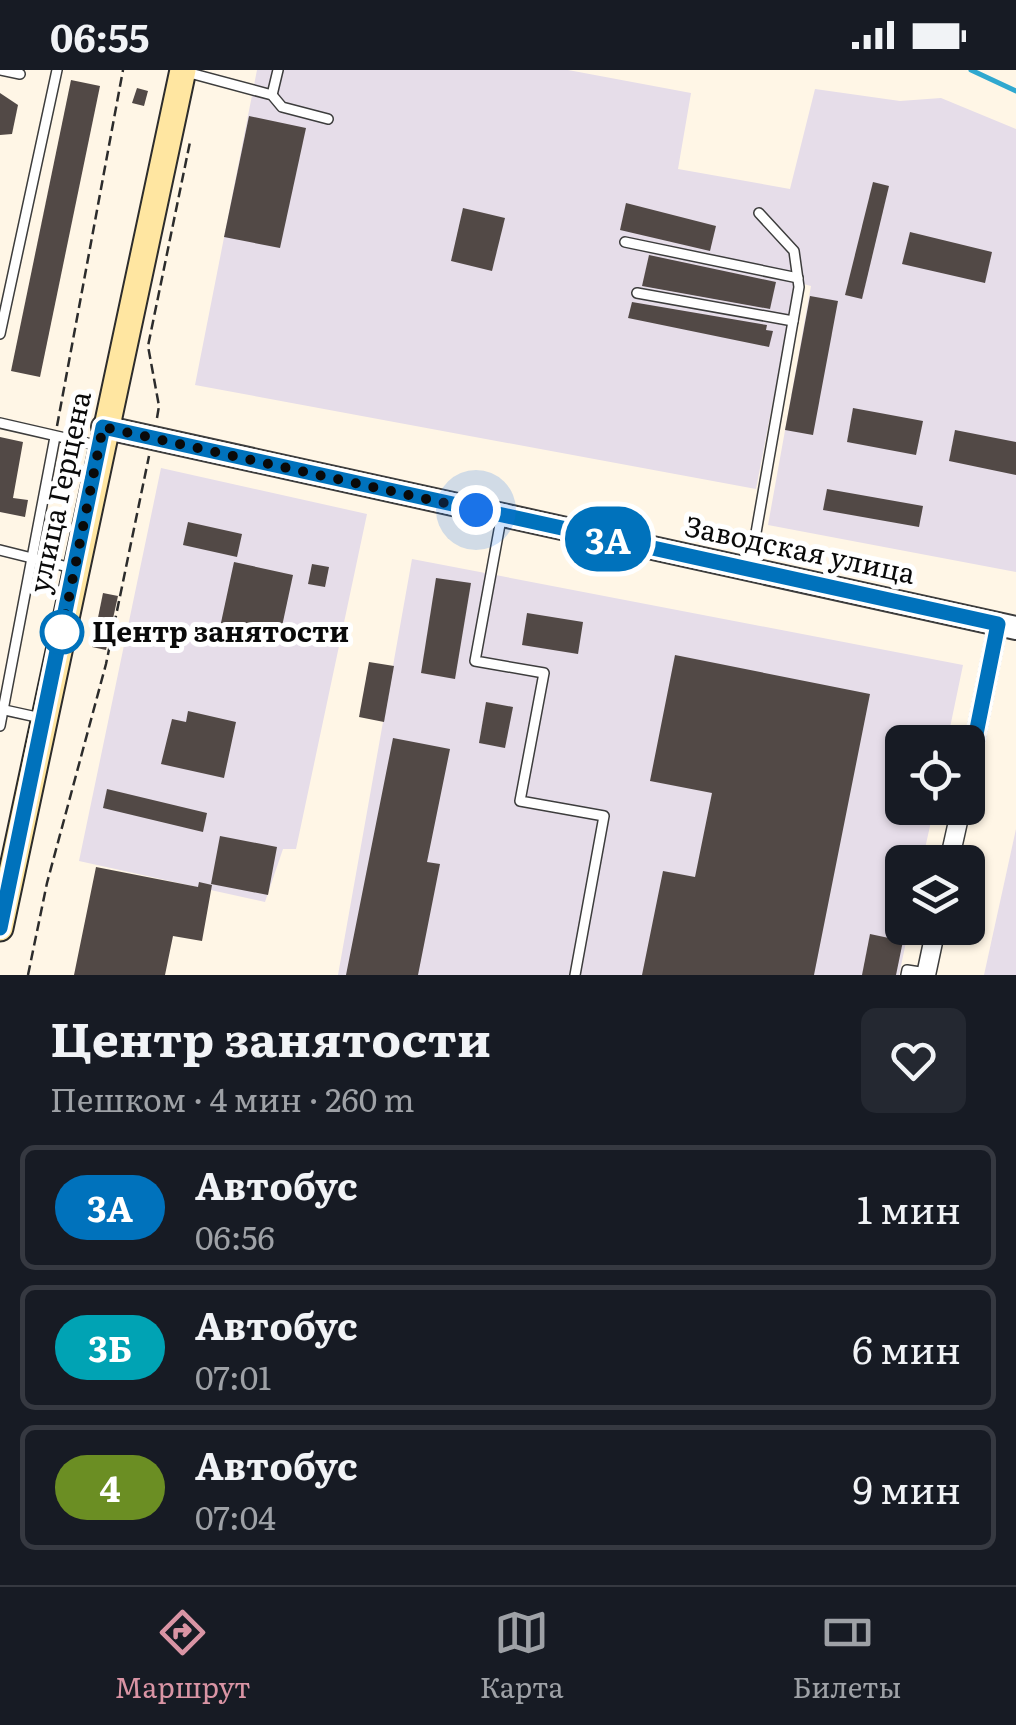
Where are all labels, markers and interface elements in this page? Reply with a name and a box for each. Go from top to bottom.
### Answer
text: 06:55 [50,7,149,64]
street label: улица Герцена [16,387,100,596]
your location [451,485,501,535]
street label: Заводская улица [681,503,919,593]
line badge: 3А [563,506,653,572]
text: 3А [585,513,631,565]
place label: Центр занятости [92,609,349,651]
marker: Центр занятости [41,611,83,653]
map controls [885,725,985,945]
button: locate [885,725,985,825]
button: layers [885,845,985,945]
text: Центр занятости [50,1001,491,1072]
button: heart [861,1008,966,1113]
text: Пешком · 4 мин · 260 m [50,1074,415,1122]
text: Автобус [195,1155,358,1212]
text: 1 мин [857,1179,961,1236]
text: 3А [87,1181,133,1233]
text: 06:56 [195,1212,275,1260]
text: Автобус [195,1295,358,1352]
text: 6 мин [852,1319,961,1376]
text: 3Б [88,1321,132,1373]
text: 07:01 [195,1352,271,1400]
text: Автобус [195,1435,358,1492]
text: 9 мин [853,1459,961,1516]
text: 4 [99,1461,121,1513]
text: 07:04 [195,1492,276,1540]
tab: Маршрут [115,1605,251,1707]
tab: Карта [480,1605,564,1707]
tab: Билеты [793,1605,901,1707]

